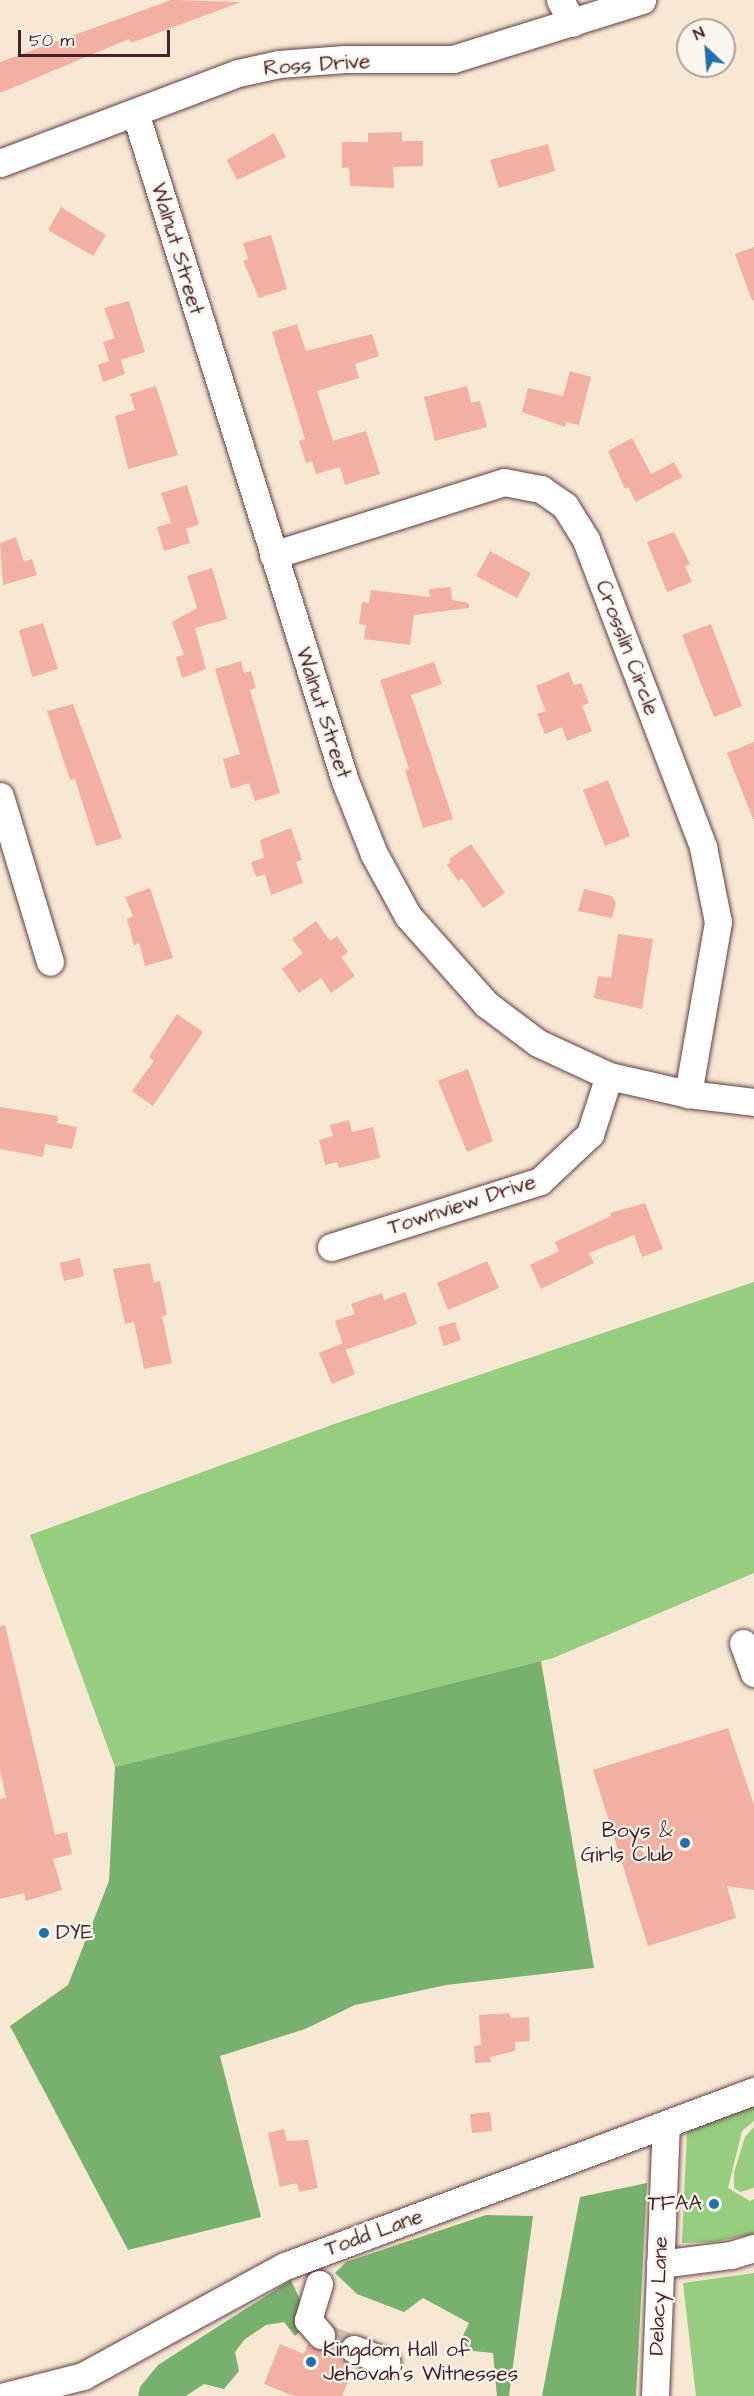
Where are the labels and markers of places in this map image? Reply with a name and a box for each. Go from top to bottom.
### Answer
place label: Boys & Girls Club [581,1818,673,1868]
marker: Boys & Girls Club [678,1836,692,1850]
place label: DYE [56,1920,93,1946]
marker: DYE [37,1926,51,1940]
place label: TFAA [647,2191,702,2217]
marker: TFAA [707,2197,721,2211]
place label: Kingdom Hall of Jehovah's Witnesses [323,2337,518,2387]
marker: Kingdom Hall of Jehovah's Witnesses [304,2355,318,2369]

